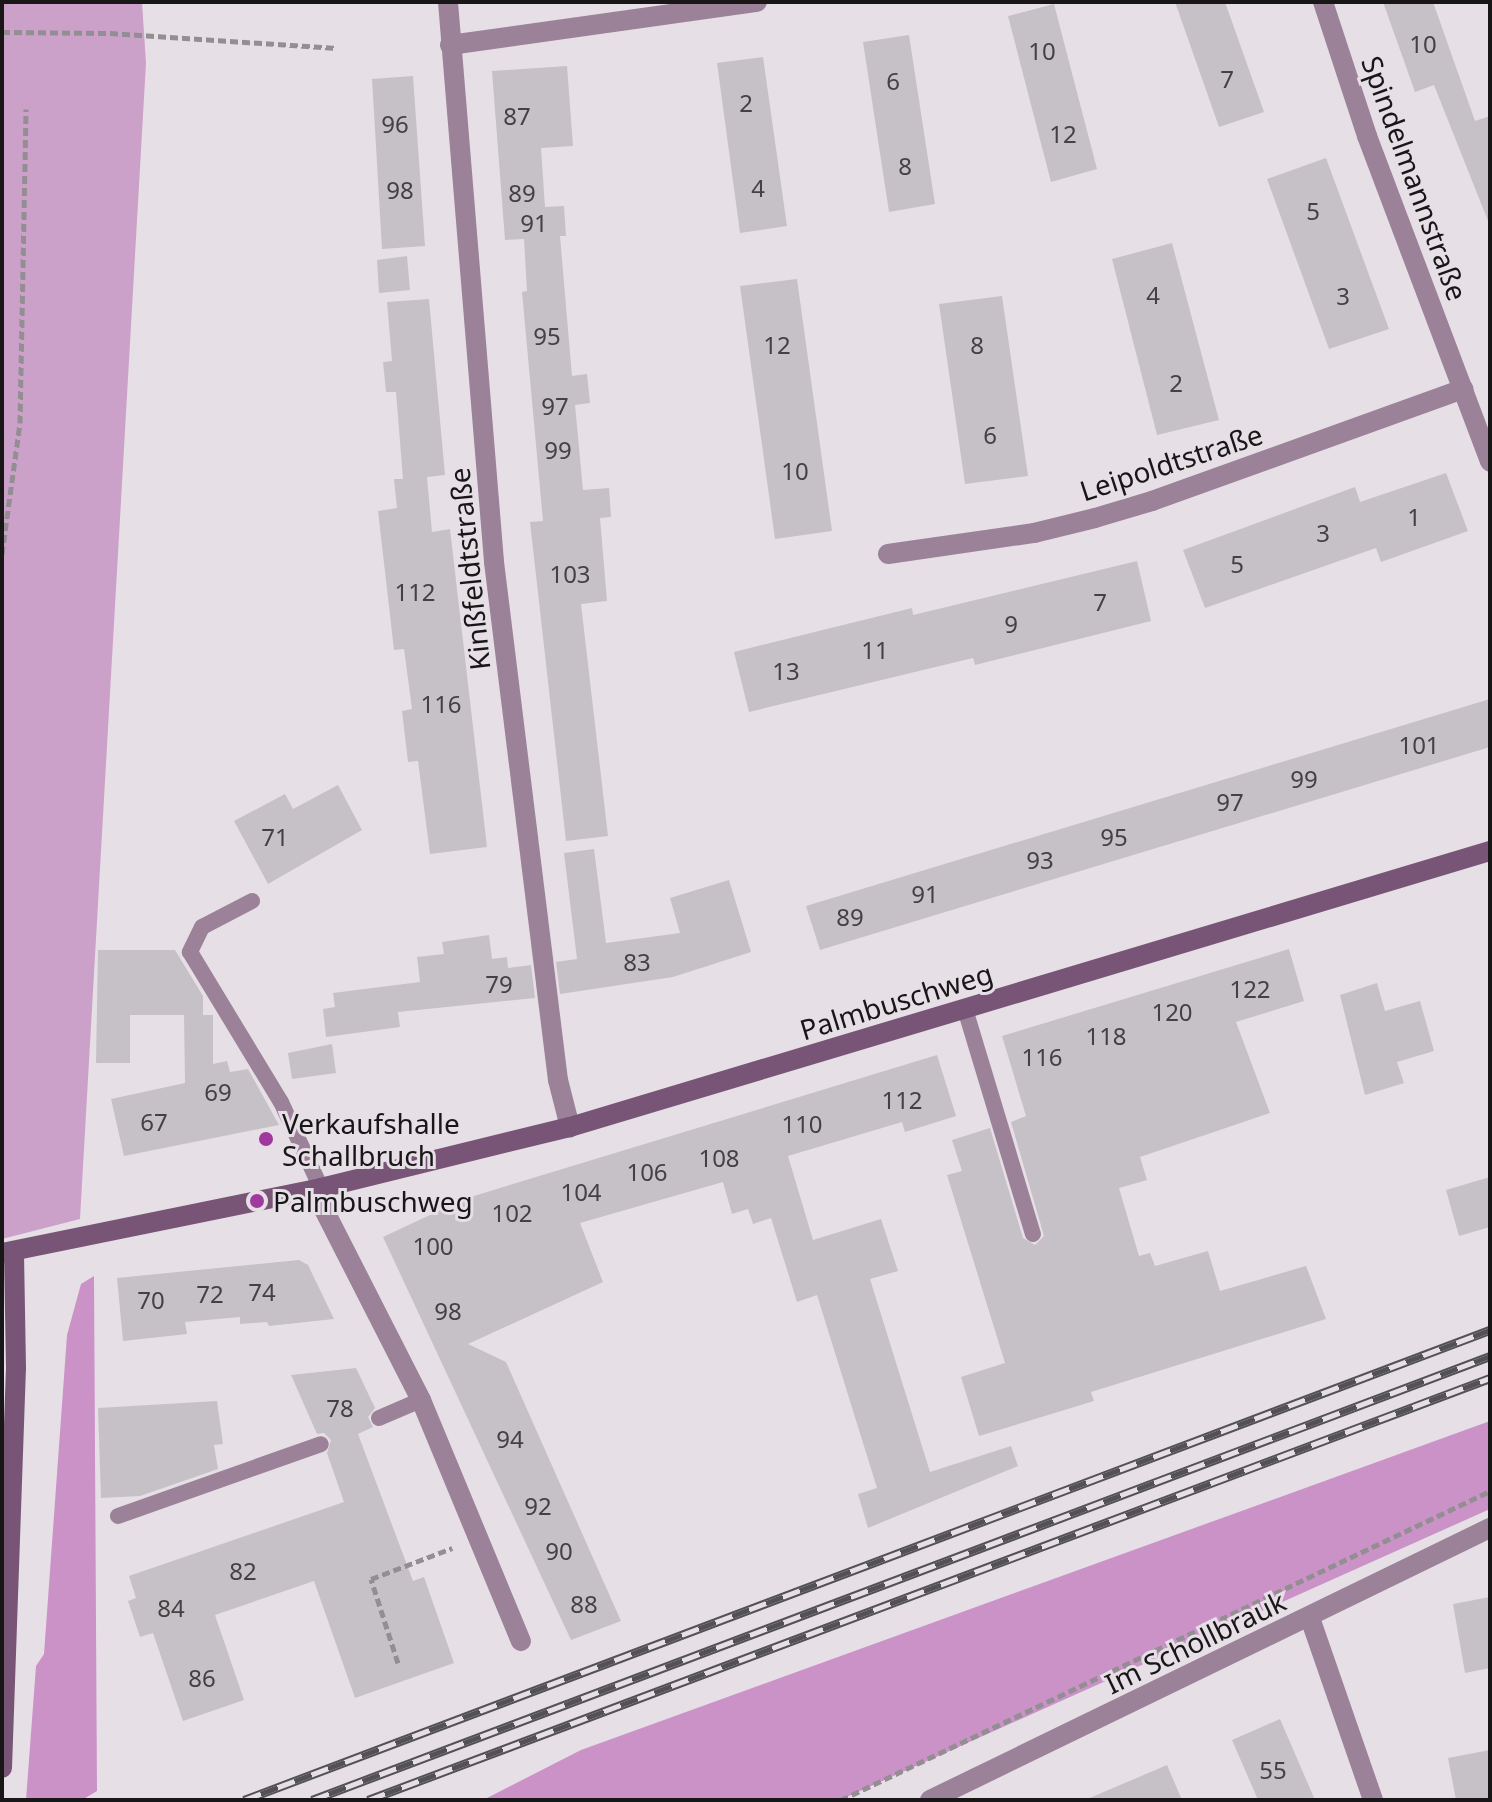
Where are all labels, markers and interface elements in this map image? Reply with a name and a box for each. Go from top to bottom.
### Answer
house number: 10 [1409,30,1437,58]
house number: 10 [1028,37,1056,65]
street label: Spindelmannstraße [1355,51,1475,305]
house number: 7 [1220,65,1234,93]
house number: 6 [886,67,900,95]
house number: 2 [739,89,753,117]
house number: 87 [503,102,531,130]
house number: 96 [381,110,409,138]
house number: 12 [1049,120,1077,148]
house number: 8 [898,152,912,180]
house number: 4 [751,174,765,202]
house number: 98 [386,176,414,204]
house number: 89 [508,179,536,207]
house number: 5 [1306,197,1320,225]
house number: 91 [520,209,548,237]
house number: 4 [1146,281,1160,309]
house number: 3 [1336,282,1350,310]
house number: 95 [533,322,561,350]
house number: 12 [763,331,791,359]
house number: 8 [970,331,984,359]
house number: 2 [1169,369,1183,397]
house number: 97 [541,392,569,420]
street label: Leipoldtstraße [1075,417,1267,507]
house number: 6 [983,421,997,449]
house number: 99 [544,436,572,464]
house number: 10 [781,457,809,485]
street label: Kinßfeldtstraße [442,466,496,672]
house number: 1 [1407,503,1421,531]
house number: 3 [1316,519,1330,547]
house number: 5 [1230,550,1244,578]
house number: 103 [549,560,591,588]
house number: 112 [394,578,436,606]
house number: 7 [1093,588,1107,616]
house number: 9 [1004,610,1018,638]
house number: 11 [861,636,889,664]
house number: 13 [772,657,800,685]
house number: 116 [420,690,462,718]
house number: 101 [1398,731,1440,759]
house number: 99 [1290,765,1318,793]
house number: 97 [1216,788,1244,816]
house number: 71 [261,823,289,851]
house number: 95 [1100,823,1128,851]
house number: 93 [1026,846,1054,874]
house number: 91 [911,880,939,908]
house number: 89 [836,903,864,931]
house number: 83 [623,948,651,976]
street label: Palmbuschweg [796,956,996,1046]
house number: 79 [485,970,513,998]
house number: 122 [1229,975,1271,1003]
house number: 120 [1151,998,1193,1026]
house number: 118 [1085,1022,1127,1050]
house number: 116 [1021,1043,1063,1071]
house number: 69 [204,1078,232,1106]
house number: 112 [881,1086,923,1114]
place label: Verkaufshalle Schallbruch [282,1106,460,1172]
house number: 67 [140,1108,168,1136]
house number: 110 [781,1110,823,1138]
marker: Verkaufshalle Schallbruch [257,1130,275,1148]
house number: 108 [698,1144,740,1172]
house number: 106 [626,1158,668,1186]
house number: 104 [560,1178,602,1206]
place label: Palmbuschweg [273,1184,473,1218]
marker: Palmbuschweg [248,1192,266,1210]
house number: 102 [491,1199,533,1227]
house number: 100 [412,1232,454,1260]
house number: 74 [248,1278,276,1306]
house number: 72 [196,1280,224,1308]
house number: 70 [137,1286,165,1314]
house number: 98 [434,1297,462,1325]
house number: 78 [326,1394,354,1422]
house number: 94 [496,1425,524,1453]
house number: 92 [524,1492,552,1520]
house number: 90 [545,1537,573,1565]
house number: 82 [229,1557,257,1585]
street label: Im Schollbrauk [1099,1584,1291,1700]
house number: 88 [570,1590,598,1618]
house number: 84 [157,1594,185,1622]
house number: 86 [188,1664,216,1692]
house number: 55 [1259,1756,1287,1784]

